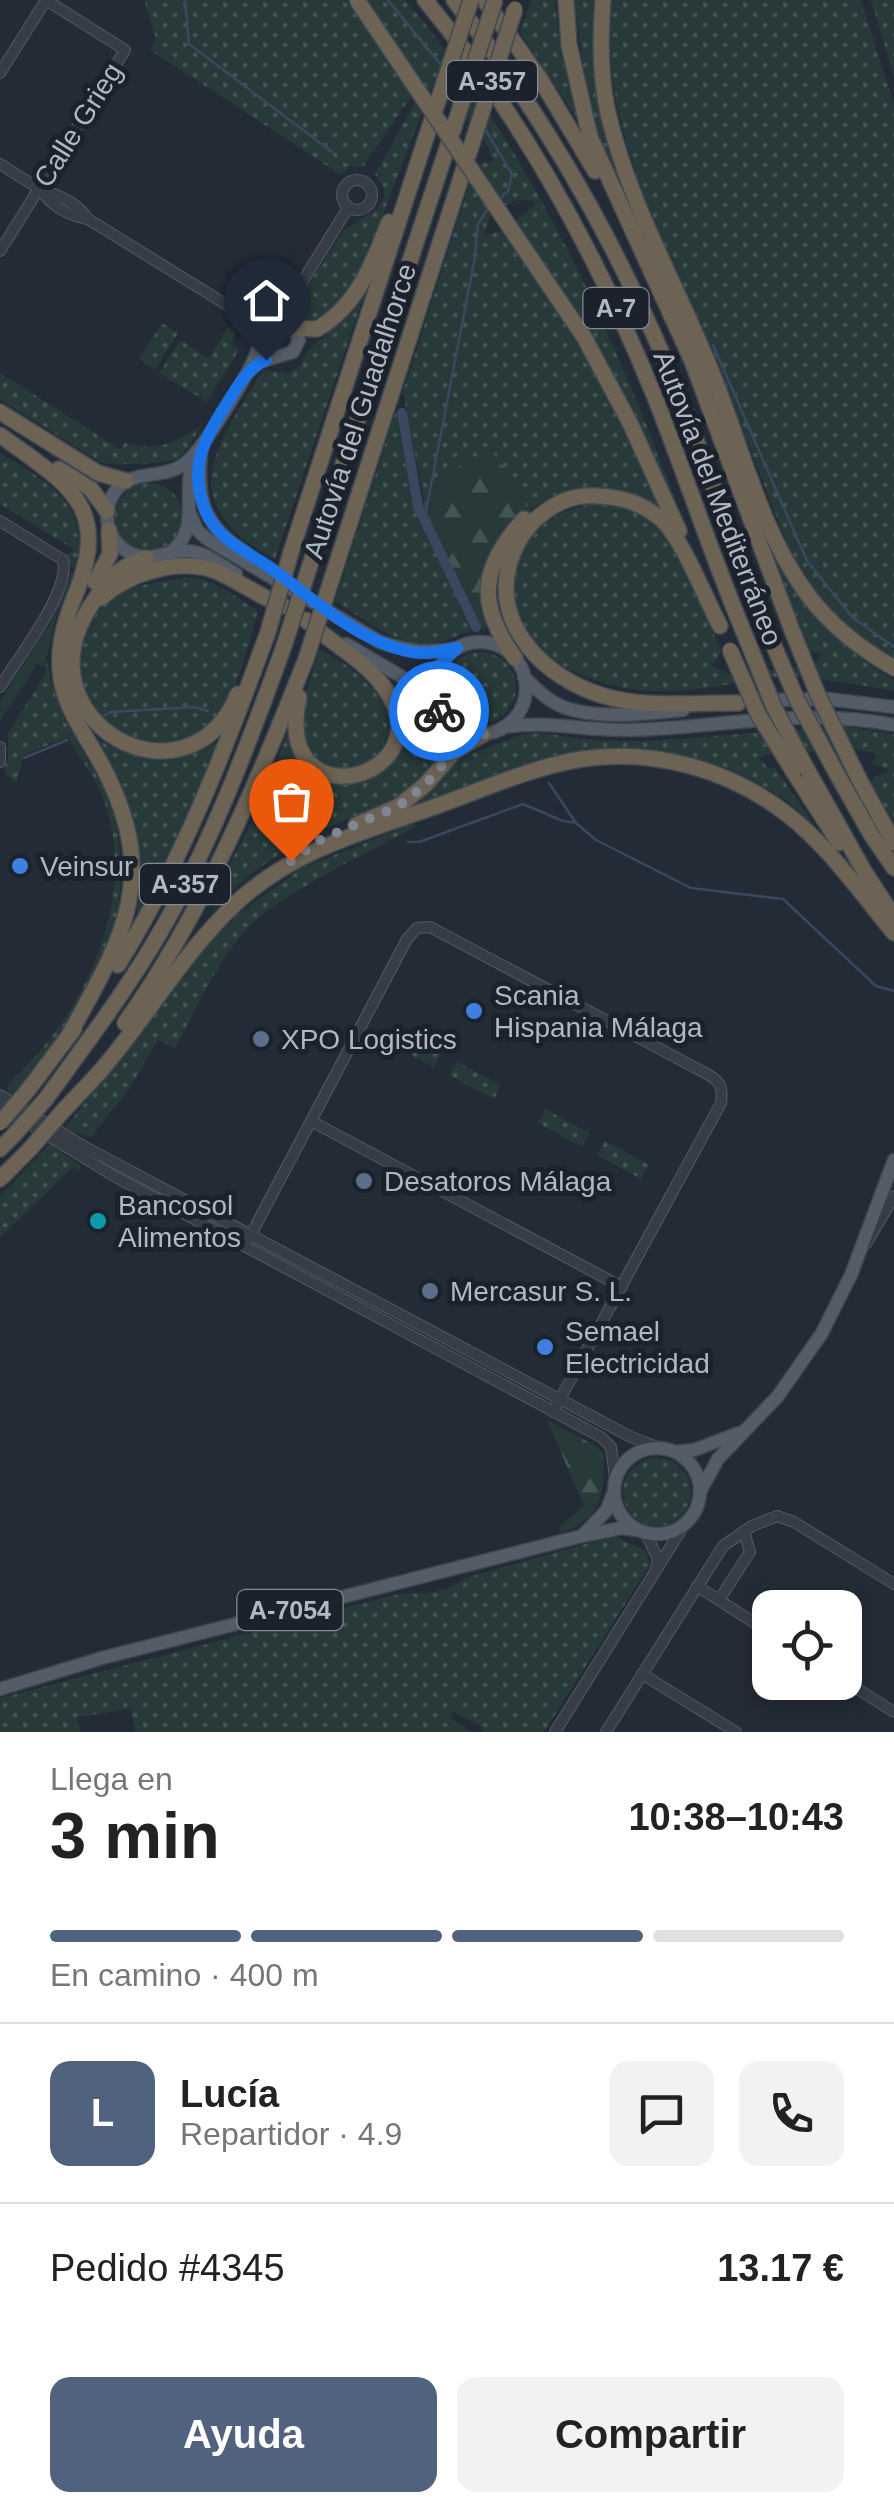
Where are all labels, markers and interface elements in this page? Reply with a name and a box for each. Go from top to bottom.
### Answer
street label: Calle Grieg [28,57,128,193]
road number: A-357 [447,61,537,101]
pin [224,258,309,361]
street label: Autovía del Guadalhorce [298,260,422,562]
icon: home [239,273,294,328]
road number: A-7 [584,288,648,328]
street label: Autovía del Mediterráneo [647,346,789,650]
courier [389,661,489,761]
icon: bike [412,684,467,739]
pin [249,759,334,862]
icon: bag [264,774,319,829]
place label: Veinsur [40,851,133,882]
marker: Veinsur [9,855,31,877]
road number: A-357 [140,864,230,904]
place label: Scania Hispania Málaga [494,980,703,1043]
marker: Scania Hispania Málaga [463,1000,485,1022]
place label: XPO Logistics [281,1024,457,1055]
marker: XPO Logistics [250,1028,272,1050]
place label: Desatoros Málaga [384,1166,612,1197]
marker: Desatoros Málaga [353,1170,375,1192]
place label: Bancosol Alimentos [118,1190,241,1253]
marker: Bancosol Alimentos [87,1210,109,1232]
place label: Mercasur S. L. [450,1276,632,1307]
marker: Mercasur S. L. [419,1280,441,1302]
place label: Semael Electricidad [565,1316,710,1379]
marker: Semael Electricidad [534,1336,556,1358]
road number: A-7054 [238,1590,342,1630]
map controls [752,1590,862,1700]
button: locate [752,1590,862,1700]
text: Llega en [50,1761,173,1797]
text: 10:38–10:43 [628,1796,844,1838]
text: 3 min [50,1799,220,1872]
text: En camino · 400 m [50,1957,319,1993]
button: chat [609,2061,714,2166]
button: phone [739,2061,844,2166]
text: Lucía [180,2073,279,2115]
text: L [91,2092,114,2134]
text: Repartidor · 4.9 [180,2116,402,2152]
text: Pedido #4345 [50,2247,285,2289]
text: 13.17 € [717,2247,844,2289]
button: Ayuda [50,2377,437,2492]
button: Compartir [457,2377,844,2492]

